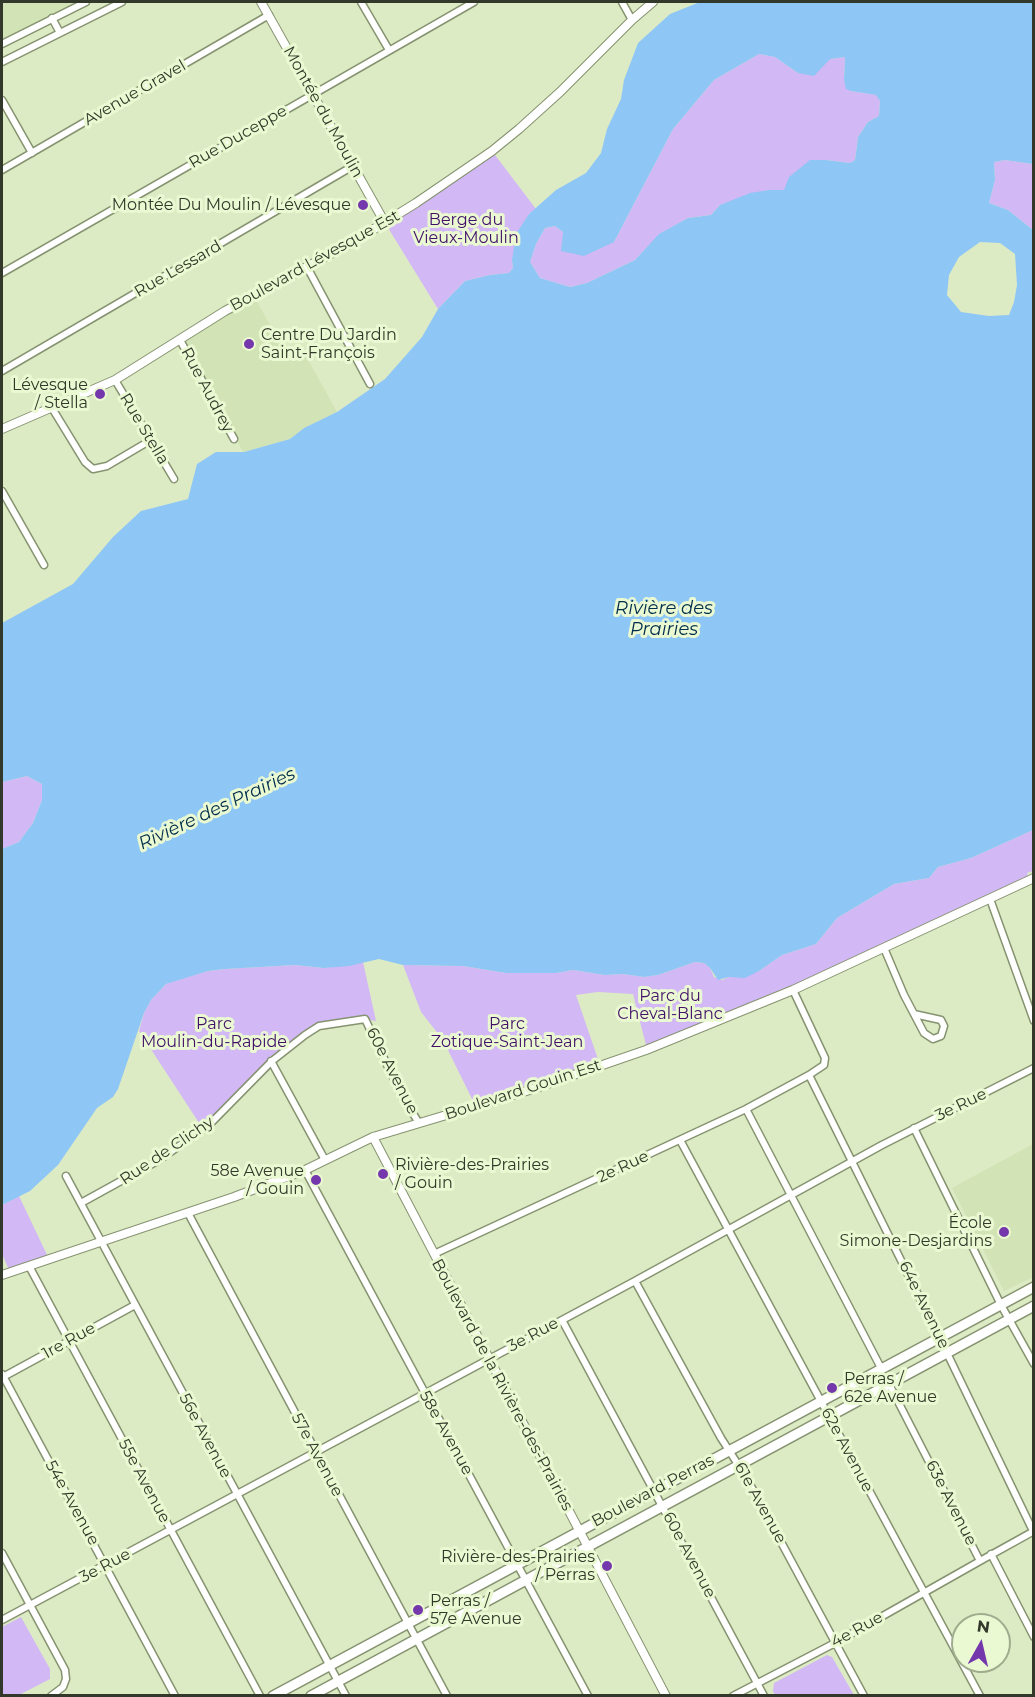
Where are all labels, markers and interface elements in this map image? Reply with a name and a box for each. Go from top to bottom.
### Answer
street label: Montée du Moulin [279,43,367,181]
street label: Avenue Gravel [81,56,189,130]
street label: Rue Duceppe [186,101,290,173]
place label: Montée Du Moulin / Lévesque [112,195,351,215]
marker: Montée Du Moulin / Lévesque [356,198,370,212]
street label: Boulevard Lévesque Est [227,206,403,316]
park label: Berge du Vieux-Moulin [413,210,519,248]
street label: Rue Lessard [131,236,225,302]
place label: Centre Du Jardin Saint-François [261,325,397,363]
marker: Centre Du Jardin Saint-François [242,337,256,351]
street label: Rue Audrey [177,344,237,436]
place label: Lévesque / Stella [12,375,88,413]
marker: Lévesque / Stella [93,387,107,401]
street label: Rue Stella [115,390,173,468]
water label: Rivière des Prairies [615,598,713,640]
water label: Rivière des Prairies [135,763,299,855]
park label: Parc du Cheval-Blanc [617,986,723,1024]
park label: Parc Moulin-du-Rapide [141,1014,287,1052]
park label: Parc Zotique-Saint-Jean [431,1014,583,1052]
street label: 60e Avenue [362,1025,422,1117]
street label: Boulevard Gouin Est [442,1056,604,1124]
street label: 3e Rue [932,1084,990,1126]
street label: Rue de Clichy [116,1113,218,1189]
street label: 2e Rue [594,1147,652,1187]
place label: Rivière-des-Prairies / Gouin [395,1155,549,1193]
place label: 58e Avenue / Gouin [210,1161,304,1199]
marker: Rivière-des-Prairies / Gouin [376,1167,390,1181]
marker: 58e Avenue / Gouin [309,1173,323,1187]
place label: École Simone-Desjardins [840,1213,992,1251]
marker: École Simone-Desjardins [997,1225,1011,1239]
street label: Boulevard de la Rivière-des-Prairies [427,1256,577,1514]
street label: 64e Avenue [895,1258,953,1352]
street label: 3e Rue [504,1314,562,1356]
street label: 1re Rue [39,1319,99,1363]
place label: Perras / 62e Avenue [844,1369,937,1407]
marker: Perras / 62e Avenue [825,1381,839,1395]
street label: 58e Avenue [415,1387,477,1479]
street label: 56e Avenue [175,1390,235,1482]
street label: 62e Avenue [817,1404,877,1496]
street label: 57e Avenue [287,1410,347,1500]
street label: 55e Avenue [114,1436,174,1526]
street label: Boulevard Perras [588,1451,718,1531]
street label: 54e Avenue [41,1457,103,1549]
street label: 63e Avenue [921,1457,981,1549]
street label: 61e Avenue [730,1459,790,1547]
street label: 60e Avenue [658,1509,720,1601]
street label: 3e Rue [76,1545,134,1587]
place label: Rivière-des-Prairies / Perras [441,1547,595,1585]
marker: Rivière-des-Prairies / Perras [600,1559,614,1573]
place label: Perras / 57e Avenue [430,1591,522,1629]
marker: Perras / 57e Avenue [411,1603,425,1617]
street label: 4e Rue [828,1608,886,1652]
north arrow [951,1613,1011,1673]
text: N [976,1616,991,1637]

